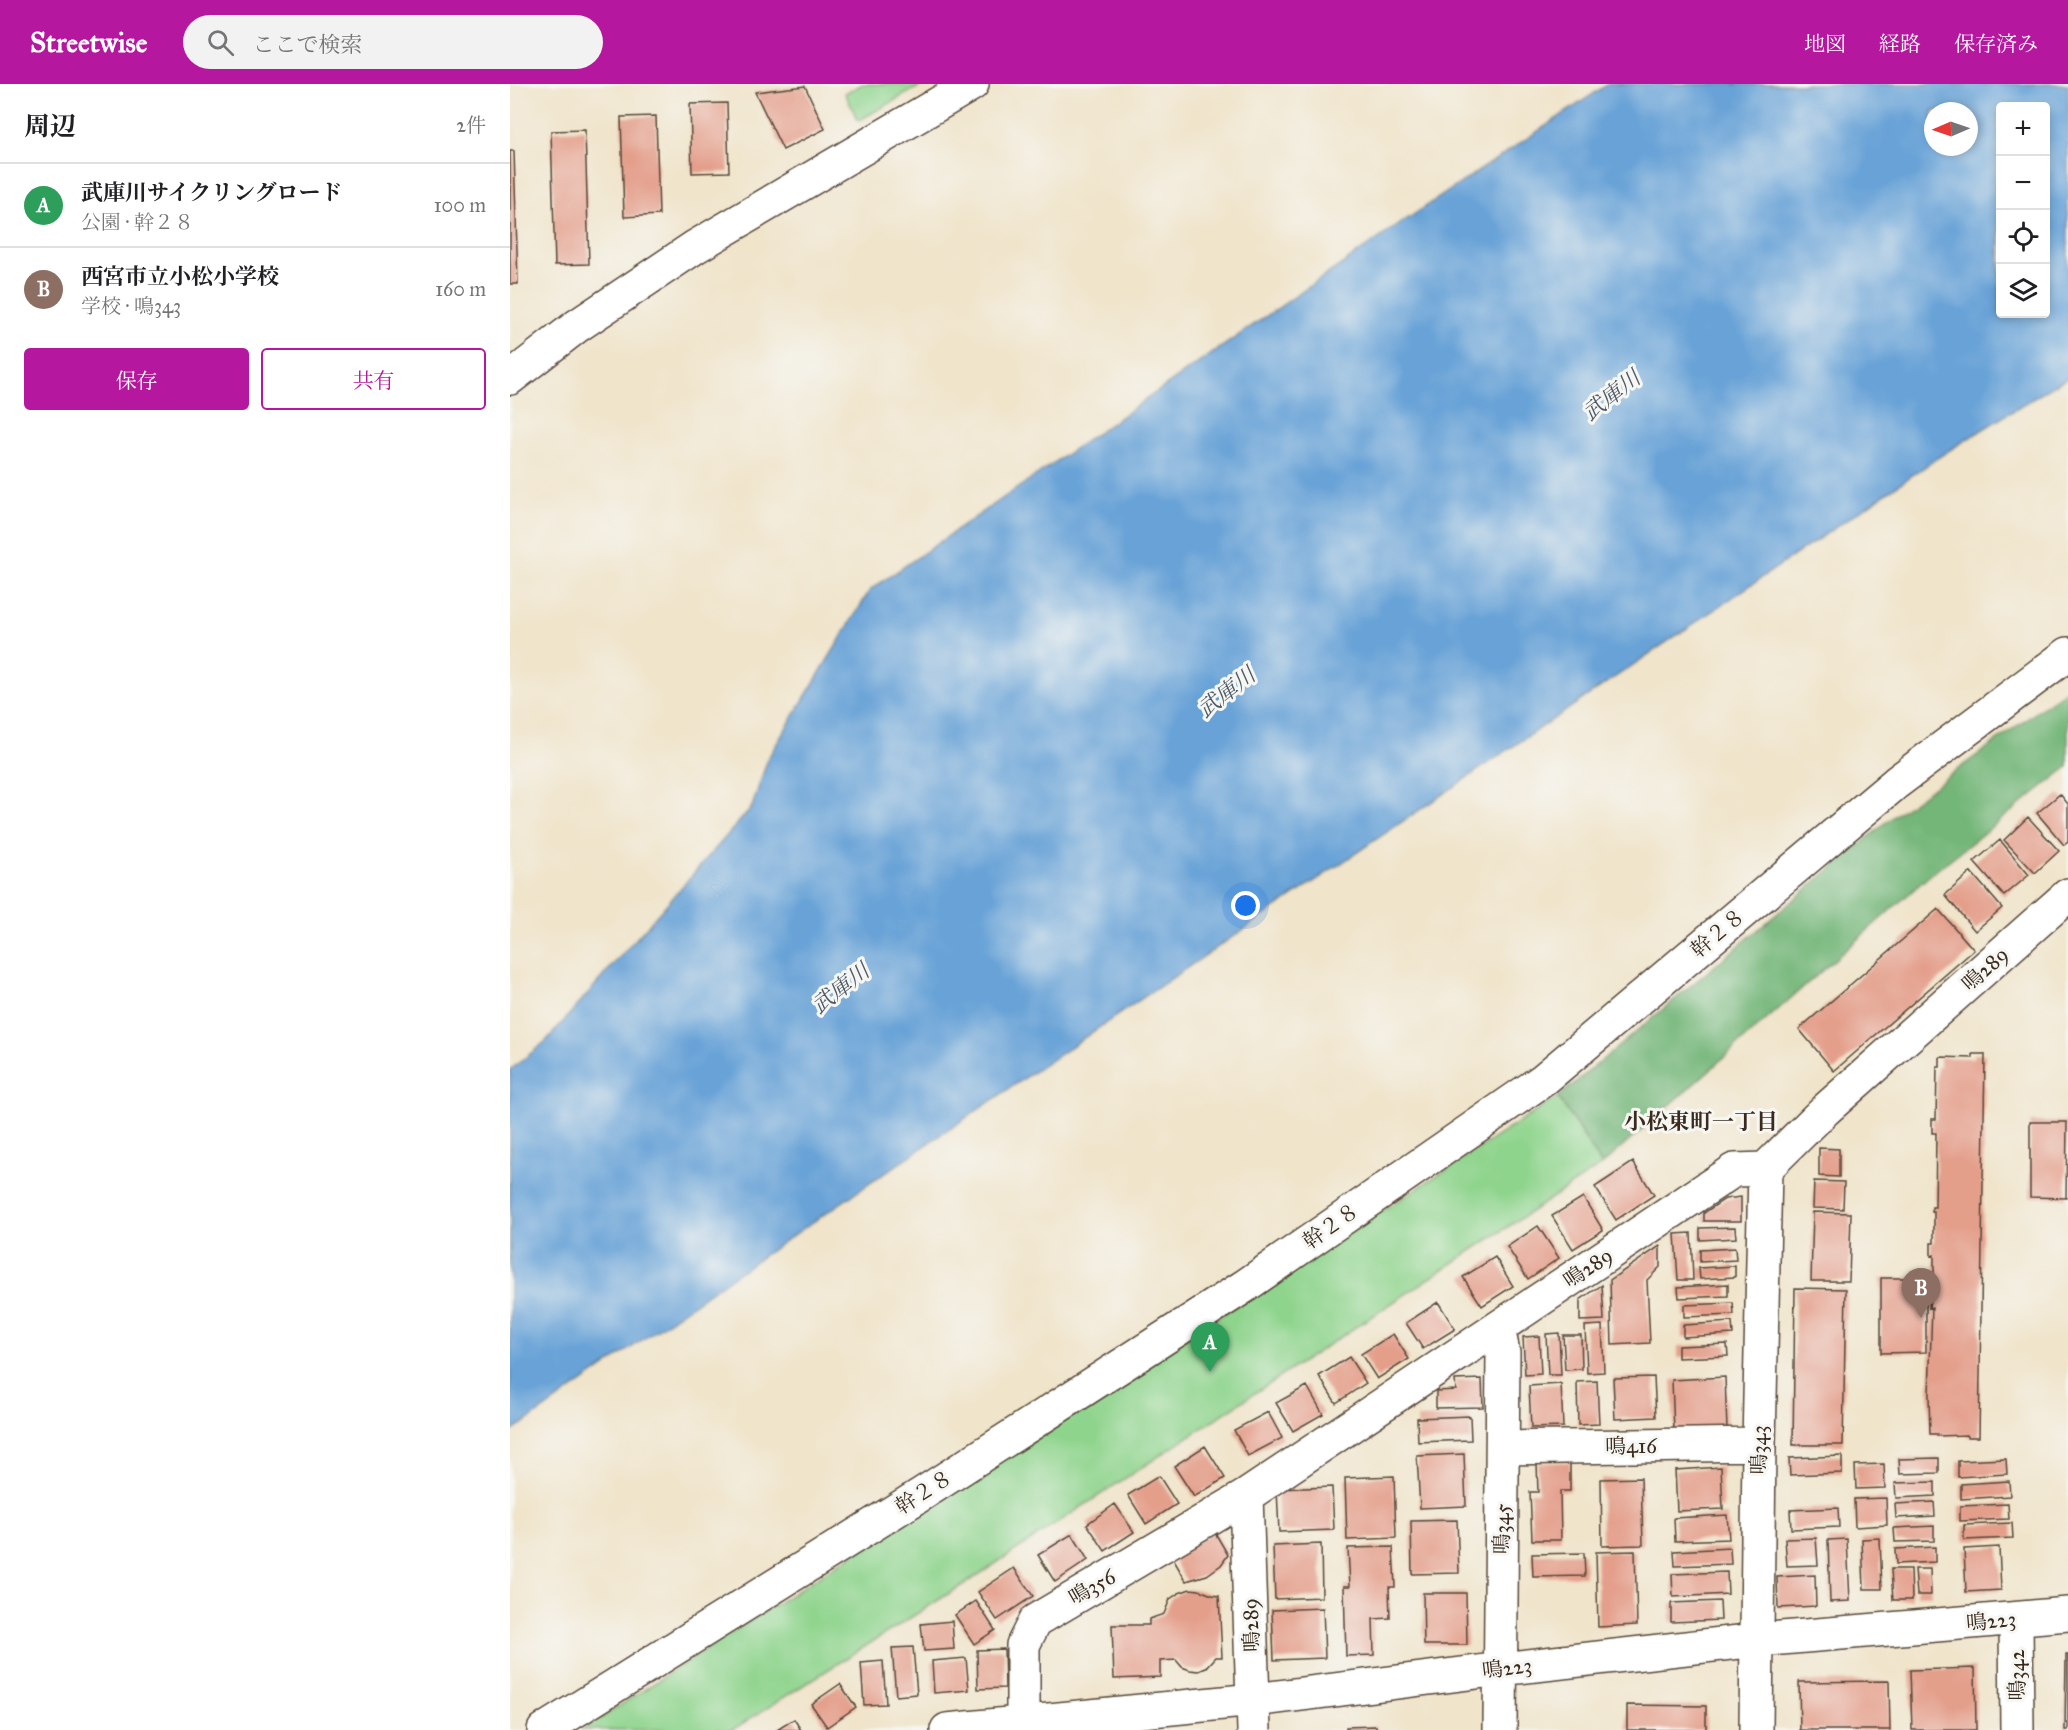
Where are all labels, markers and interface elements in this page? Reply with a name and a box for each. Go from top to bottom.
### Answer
search box [183,15,603,69]
text: Streetwise [30,25,147,60]
icon: search [204,26,237,59]
text: ここで検索 [252,31,362,58]
text: 地図 [1804,31,1846,57]
text: 経路 [1879,31,1921,57]
text: 保存済み [1954,31,2038,57]
north arrow [1924,102,1978,156]
map controls [1996,102,2050,318]
button: + [1996,102,2050,156]
text: 周辺 [24,110,76,142]
text: 2件 [456,113,486,137]
button: − [1996,156,2050,210]
text: 武庫川サイクリングロード [81,179,343,206]
text: A [37,193,50,217]
text: 100 m [434,193,486,217]
text: 公園 · 幹２８ [81,210,194,234]
button: locate [1996,210,2050,264]
text: 西宮市立小松小学校 [81,263,279,290]
button: layers [1996,264,2050,318]
text: B [37,277,50,301]
text: 160 m [435,277,486,301]
text: 学校 · 鳴343 [81,294,181,318]
button: 保存 [24,348,249,410]
button: 共有 [261,348,486,410]
water label: 武庫川 [1577,363,1647,426]
water label: 武庫川 [1192,660,1262,723]
your location [1231,891,1260,920]
street label: 幹２８ [1686,903,1750,963]
street label: 鳴289 [1956,941,2014,997]
water label: 武庫川 [806,956,876,1019]
district label: 小松東町一丁目 [1624,1108,1778,1135]
street label: 幹２８ [1298,1197,1364,1255]
street label: 鳴289 [1558,1242,1618,1294]
pin: B [1902,1268,1940,1318]
pin: A [1190,1322,1230,1372]
street label: 鳴343 [1746,1425,1772,1475]
street label: 鳴416 [1605,1433,1658,1459]
street label: 幹２８ [890,1464,958,1520]
street label: 鳴345 [1489,1503,1515,1555]
street label: 鳴356 [1064,1563,1121,1611]
street label: 鳴289 [1237,1598,1265,1652]
street label: 鳴223 [1965,1606,2017,1636]
street label: 鳴342 [2004,1649,2030,1701]
street label: 鳴223 [1481,1652,1533,1684]

